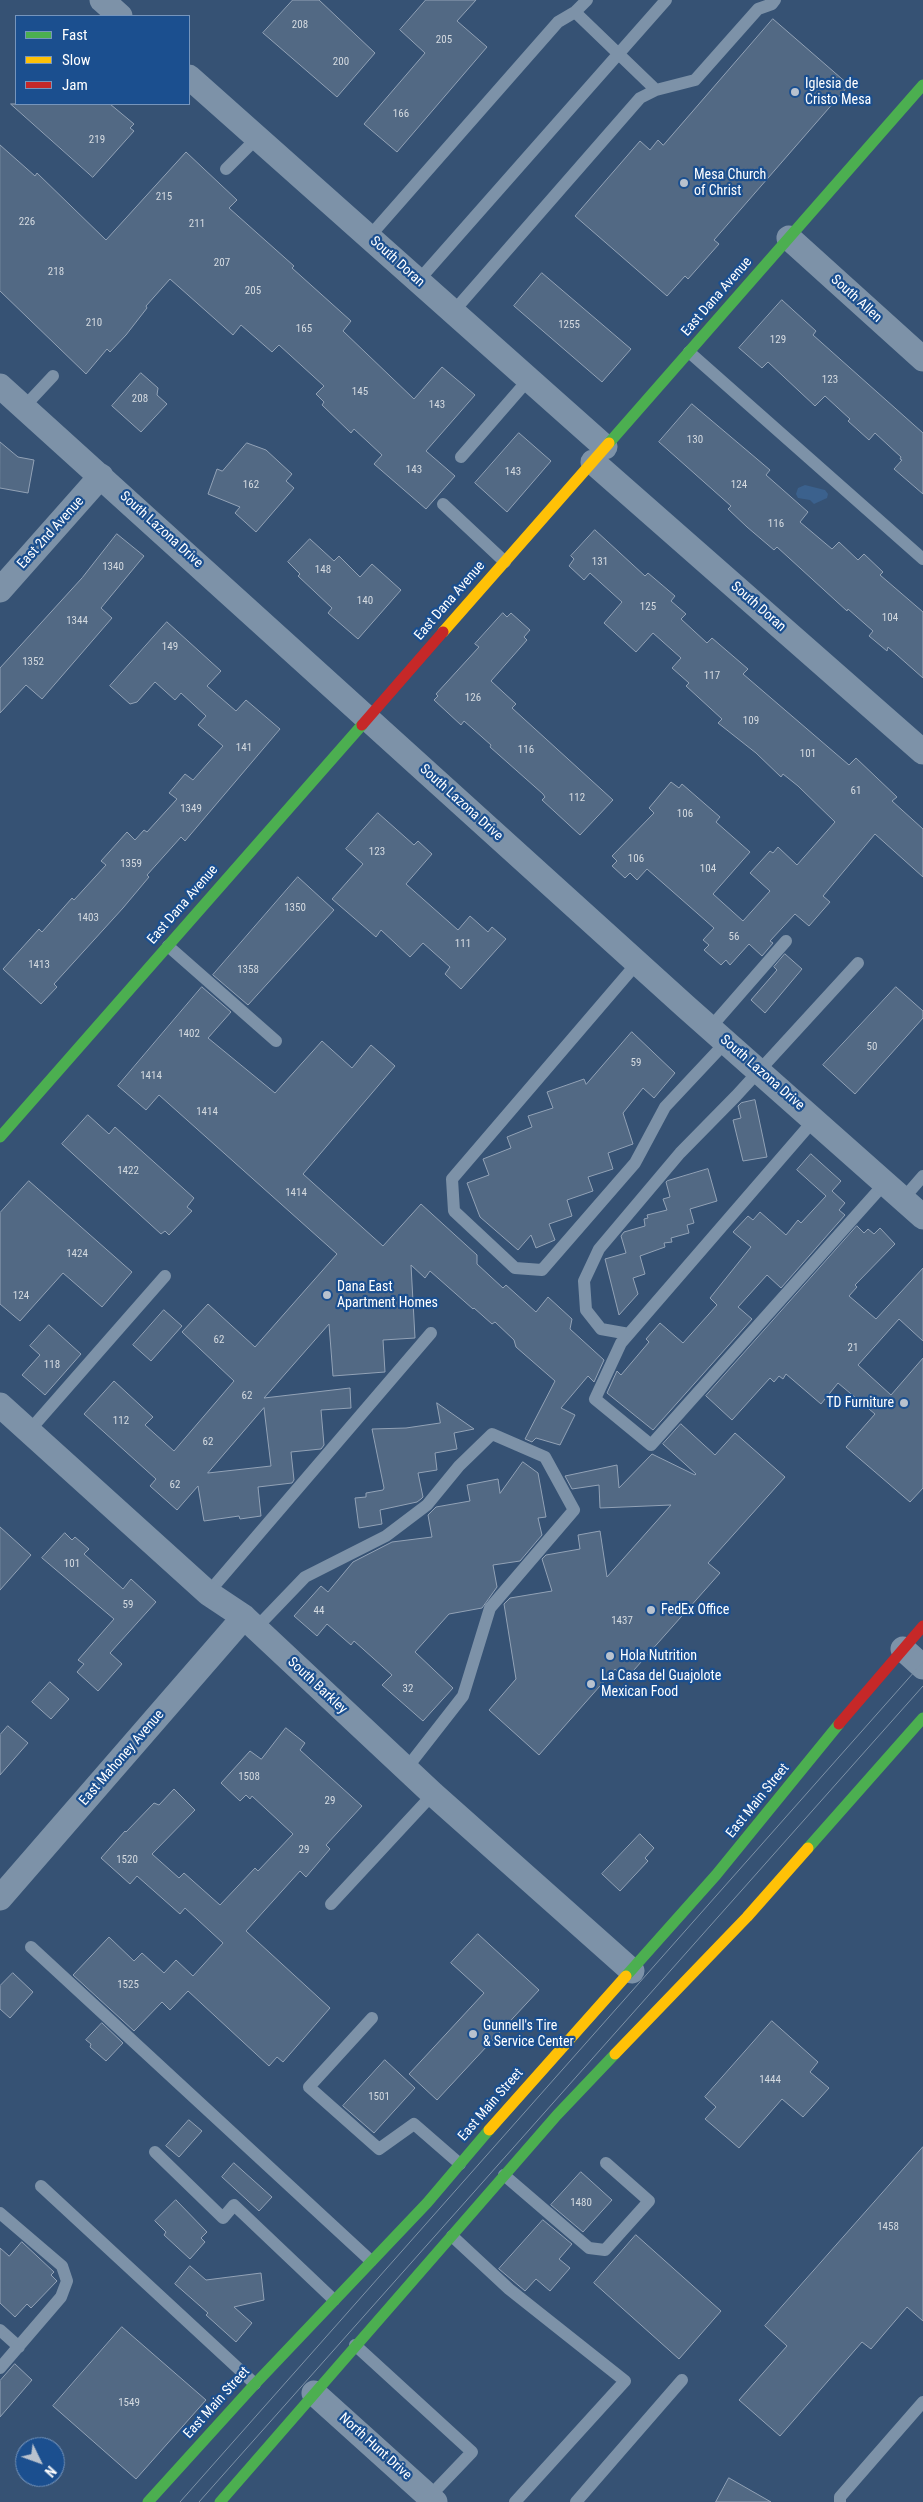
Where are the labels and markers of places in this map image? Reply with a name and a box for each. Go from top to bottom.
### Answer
place label: Iglesia de Cristo Mesa [805,76,871,108]
marker: Iglesia de Cristo Mesa [789,86,801,98]
place label: Mesa Church of Christ [694,167,766,200]
marker: Mesa Church of Christ [678,177,690,189]
place label: Dana East Apartment Homes [337,1279,438,1311]
marker: Dana East Apartment Homes [321,1289,333,1301]
place label: TD Furniture [826,1395,894,1411]
marker: TD Furniture [898,1397,910,1409]
place label: FedEx Office [661,1602,729,1618]
marker: FedEx Office [645,1604,657,1616]
place label: Hola Nutrition [620,1648,697,1664]
marker: Hola Nutrition [604,1650,616,1662]
place label: La Casa del Guajolote Mexican Food [601,1668,721,1700]
marker: La Casa del Guajolote Mexican Food [585,1678,597,1690]
place label: Gunnell's Tire & Service Center [483,2018,574,2050]
marker: Gunnell's Tire & Service Center [467,2028,479,2040]

